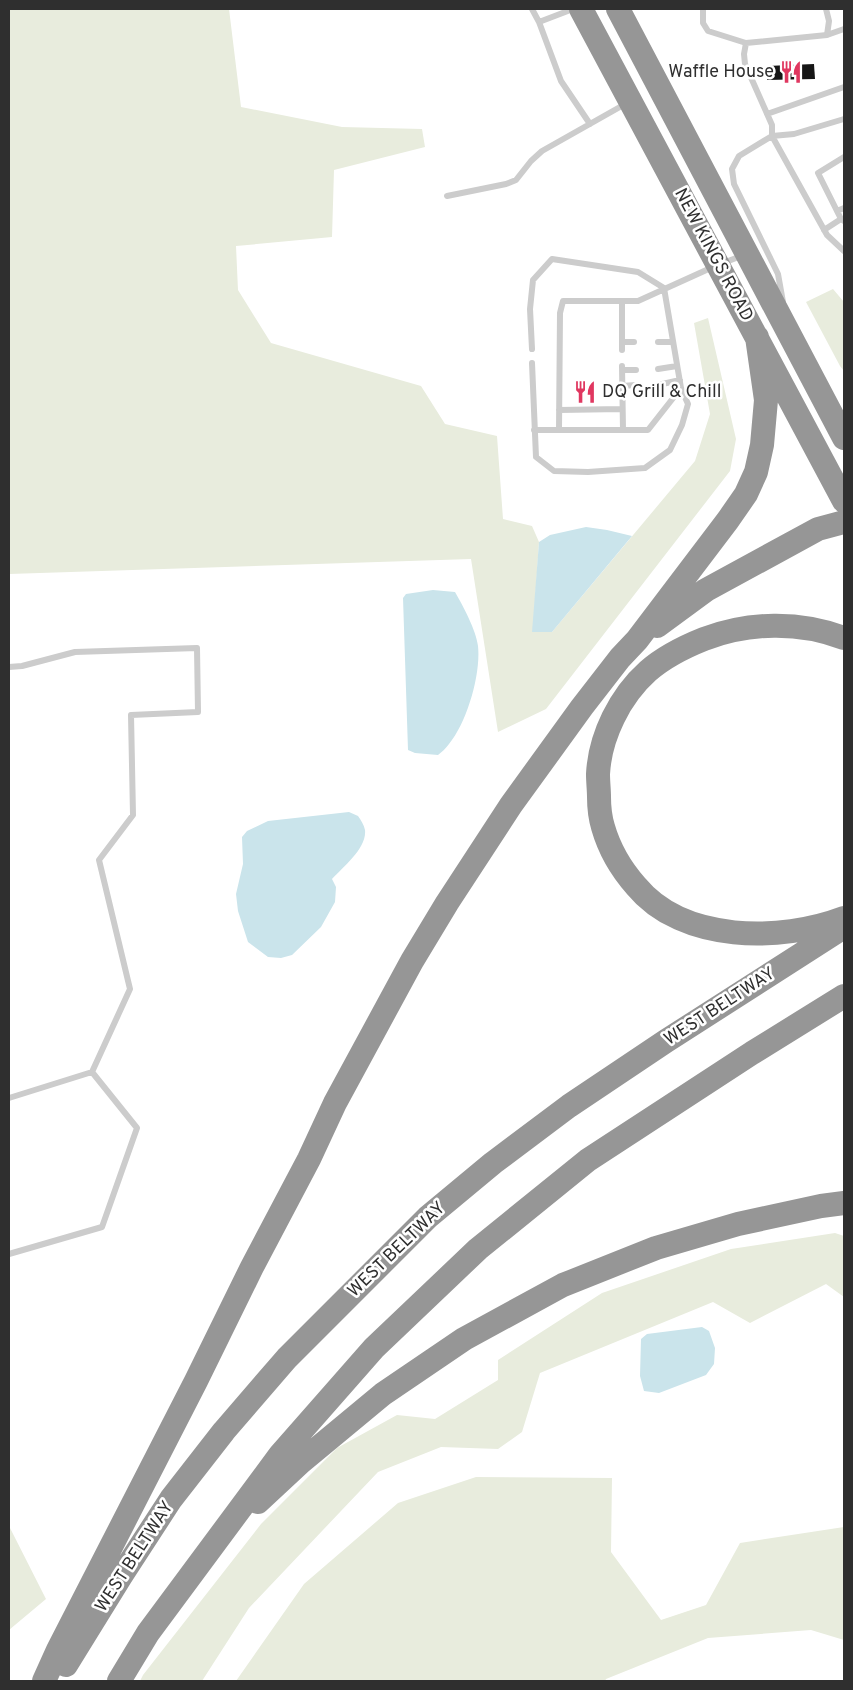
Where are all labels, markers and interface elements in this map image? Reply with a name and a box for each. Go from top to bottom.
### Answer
restaurant icon: Waffle House [778,59,804,85]
place label: Waffle House [668,61,774,84]
street label: NEW KINGS ROAD [668,184,758,326]
restaurant icon: DQ Grill & Chill [572,379,598,405]
place label: DQ Grill & Chill [602,381,721,404]
street label: WEST BELTWAY [660,963,780,1051]
street label: WEST BELTWAY [343,1197,451,1303]
street label: WEST BELTWAY [91,1497,179,1617]

